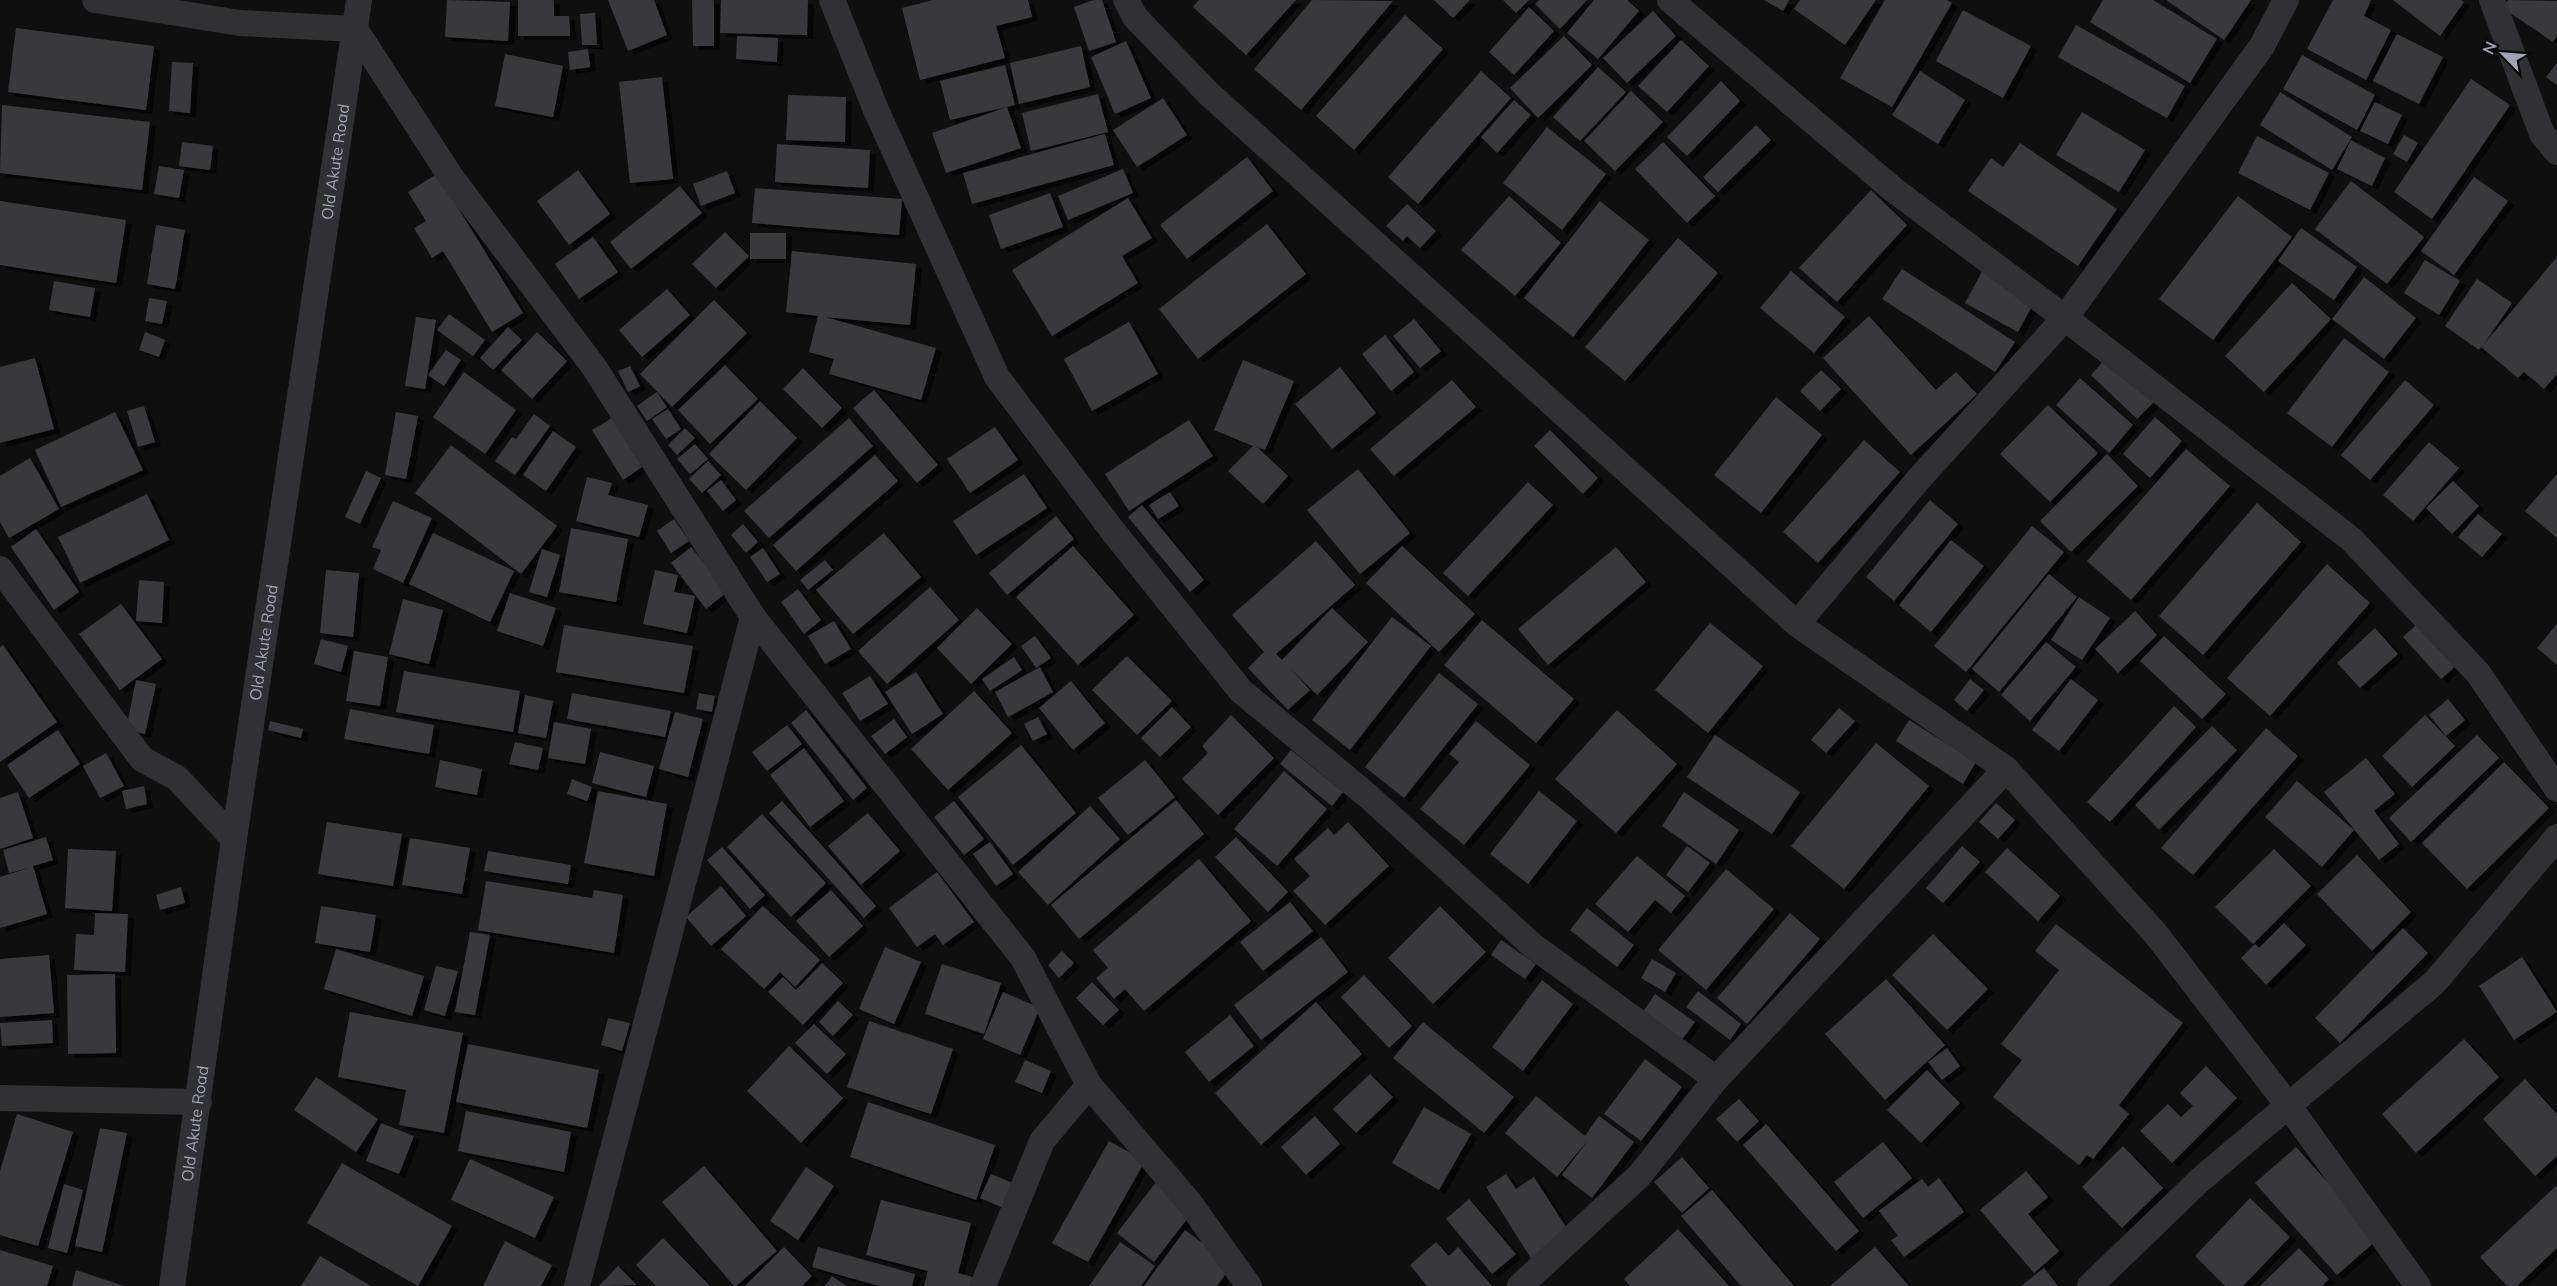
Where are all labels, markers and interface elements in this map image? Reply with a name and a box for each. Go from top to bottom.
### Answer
north arrow [2473,24,2533,84]
text: N [2478,38,2501,57]
street label: Old Akute Road [316,102,353,221]
street label: Old Akute Road [245,583,282,702]
street label: Old Akute Road [177,1064,212,1183]

